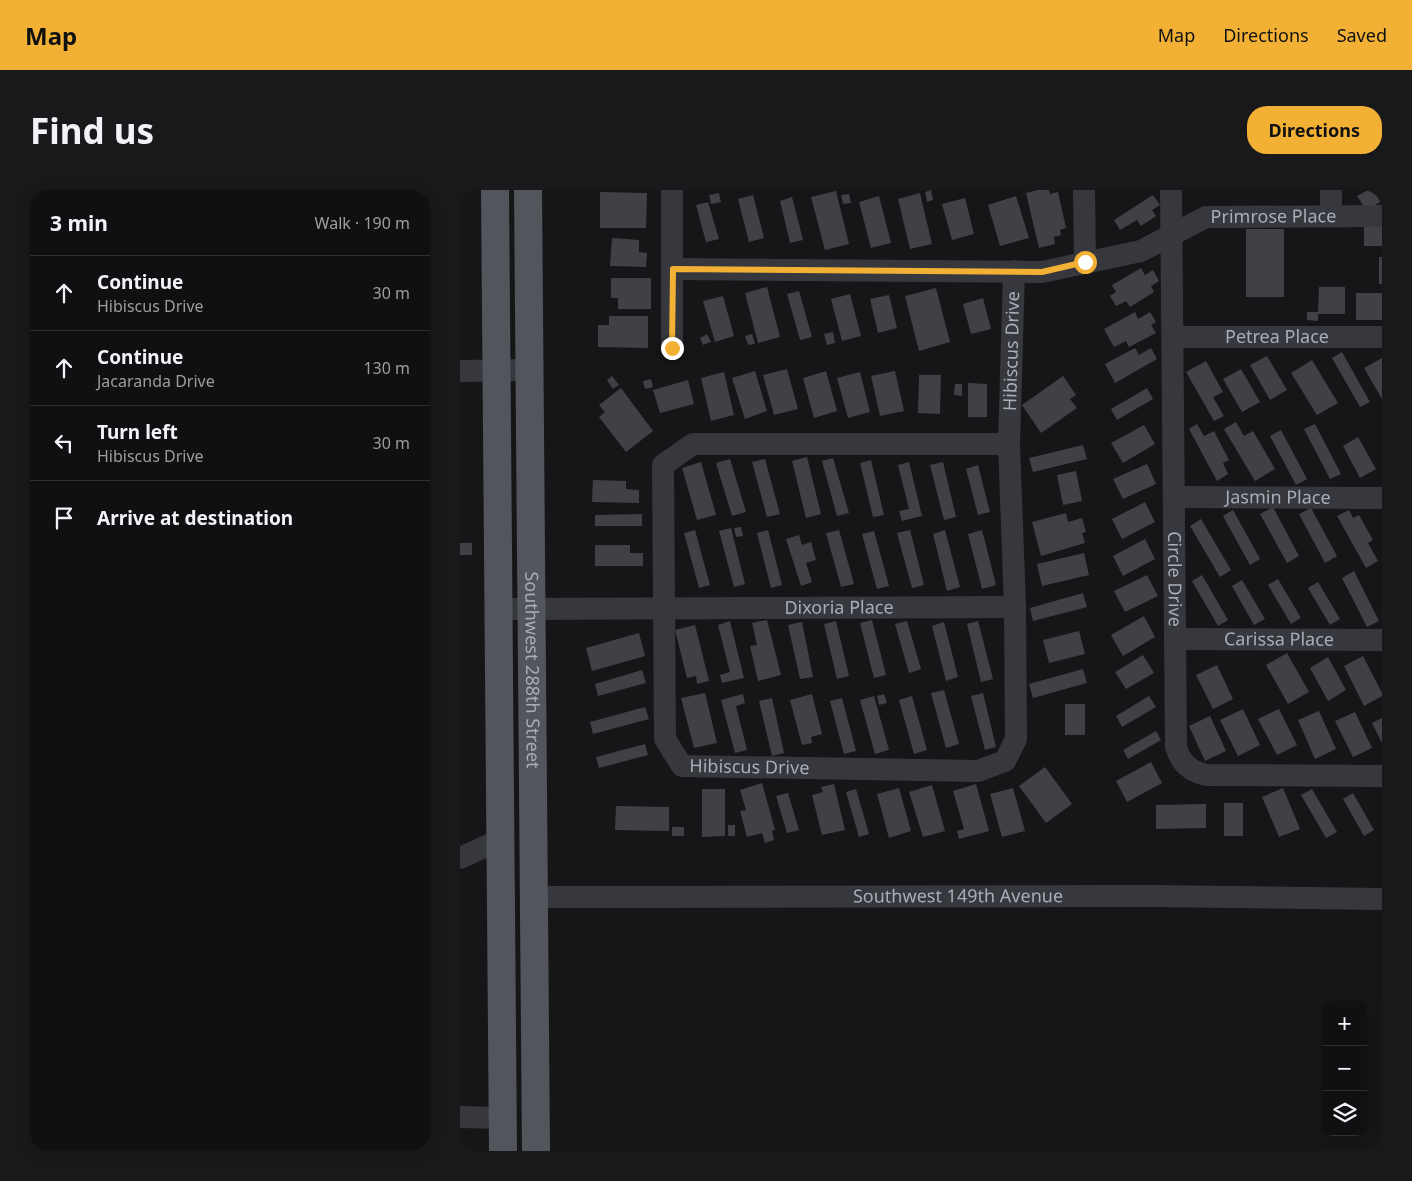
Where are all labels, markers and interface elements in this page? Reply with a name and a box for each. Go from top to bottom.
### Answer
text: Map [25,19,77,52]
text: Map [1158,23,1195,47]
text: Directions [1223,23,1309,47]
text: Saved [1337,23,1387,47]
button: Directions [1247,106,1382,154]
text: Find us [30,107,154,154]
street label: Primrose Place [1210,203,1336,228]
text: 3 min [50,209,108,237]
text: Walk · 190 m [315,212,410,234]
route start [1074,251,1097,274]
text: Continue [97,269,183,295]
icon: ahead [50,279,78,307]
text: 30 m [373,282,410,304]
street label: Hibiscus Drive [997,291,1024,411]
text: Hibiscus Drive [97,295,204,317]
street label: Petrea Place [1225,324,1329,348]
route end [661,337,684,360]
text: Continue [97,344,183,370]
icon: ahead [50,354,78,382]
text: 130 m [363,357,410,379]
text: Jacaranda Drive [97,370,215,392]
text: Turn left [97,419,178,445]
icon: left [50,429,78,457]
text: 30 m [373,432,410,454]
text: Hibiscus Drive [97,445,204,467]
street label: Jasmin Place [1223,484,1331,509]
icon: arrive [50,504,78,532]
text: Arrive at destination [97,505,293,531]
street label: Circle Drive [1163,531,1188,627]
street label: Southwest 288th Street [520,571,546,769]
street label: Dixoria Place [784,594,894,619]
street label: Carissa Place [1224,626,1334,651]
street label: Hibiscus Drive [689,753,810,779]
street label: Southwest 149th Avenue [853,883,1063,907]
map controls [1322,1001,1367,1136]
button: + [1322,1001,1367,1046]
button: − [1322,1046,1367,1091]
button: layers [1322,1091,1367,1136]

